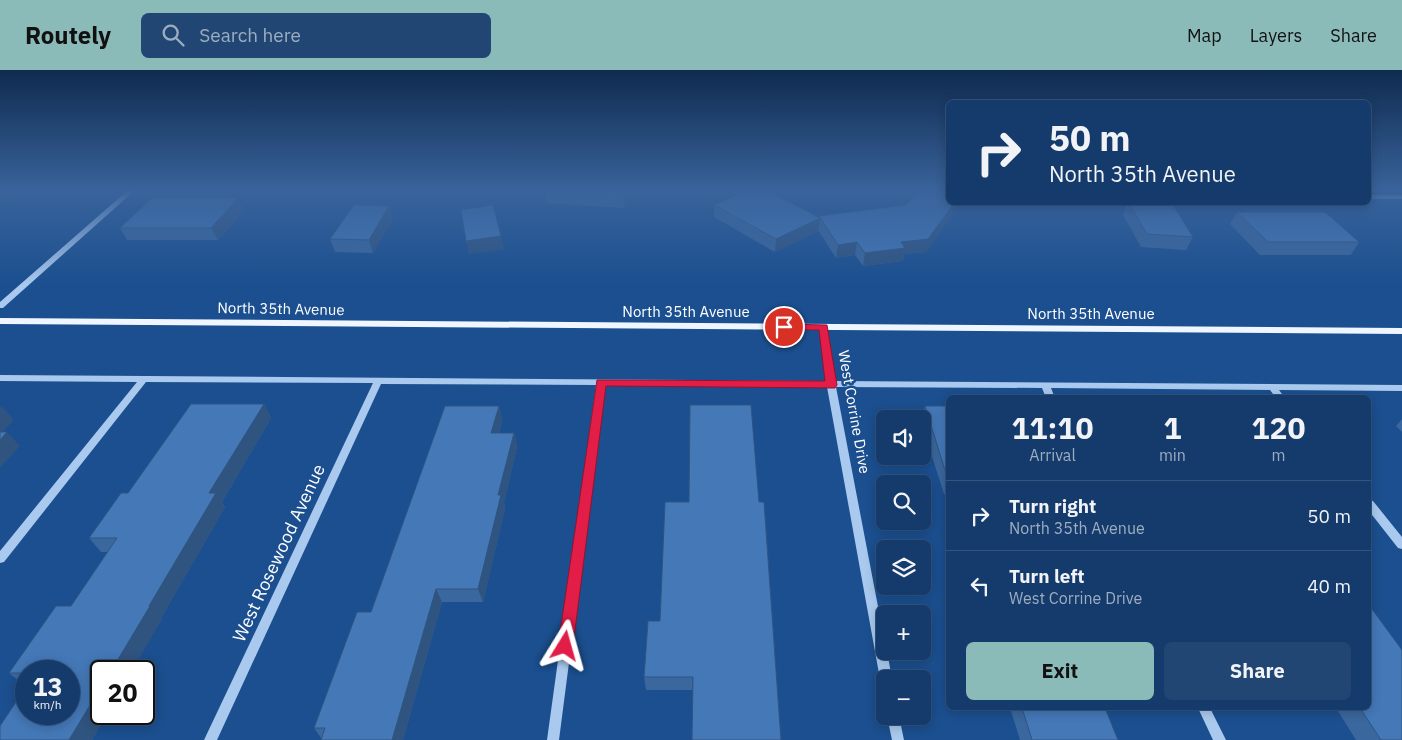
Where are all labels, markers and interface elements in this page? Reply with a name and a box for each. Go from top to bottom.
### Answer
search box [141,13,491,58]
text: Routely [25,19,111,51]
icon: search [159,21,187,49]
text: Search here [199,23,301,47]
text: Map [1187,24,1222,47]
text: Layers [1250,24,1302,47]
text: Share [1330,24,1377,47]
text: 50 m [1049,115,1131,161]
icon: right [966,120,1031,185]
text: North 35th Avenue [1049,159,1236,188]
street label: North 35th Avenue [217,298,345,319]
street label: North 35th Avenue [622,302,750,321]
street label: North 35th Avenue [1027,304,1155,323]
pin [763,306,805,348]
icon: arrive [770,313,798,341]
street label: West Corrine Drive [834,349,875,475]
text: 11:10 [1012,408,1093,447]
text: 1 [1163,408,1181,447]
text: 120 [1251,408,1305,447]
map controls [876,410,931,725]
button: sound [876,410,931,465]
text: Arrival [1029,445,1076,465]
text: min [1159,445,1186,465]
text: m [1271,445,1285,465]
street label: West Rosewood Avenue [227,460,330,645]
button: search [876,475,931,530]
text: Turn right [1009,494,1096,518]
icon: right [966,502,994,530]
text: 50 m [1307,504,1351,528]
text: North 35th Avenue [1009,518,1145,538]
button: layers [876,540,931,595]
text: Turn left [1009,564,1085,588]
icon: left [966,572,994,600]
text: 40 m [1307,574,1351,598]
text: West Corrine Drive [1009,588,1142,608]
button: + [876,605,931,660]
position arrow [538,619,590,671]
button: Exit [966,642,1154,700]
button: Share [1164,642,1351,700]
speed limit sign: 20 [90,660,155,725]
text: 13 [32,670,63,703]
button: − [876,670,931,725]
text: km/h [33,697,62,712]

